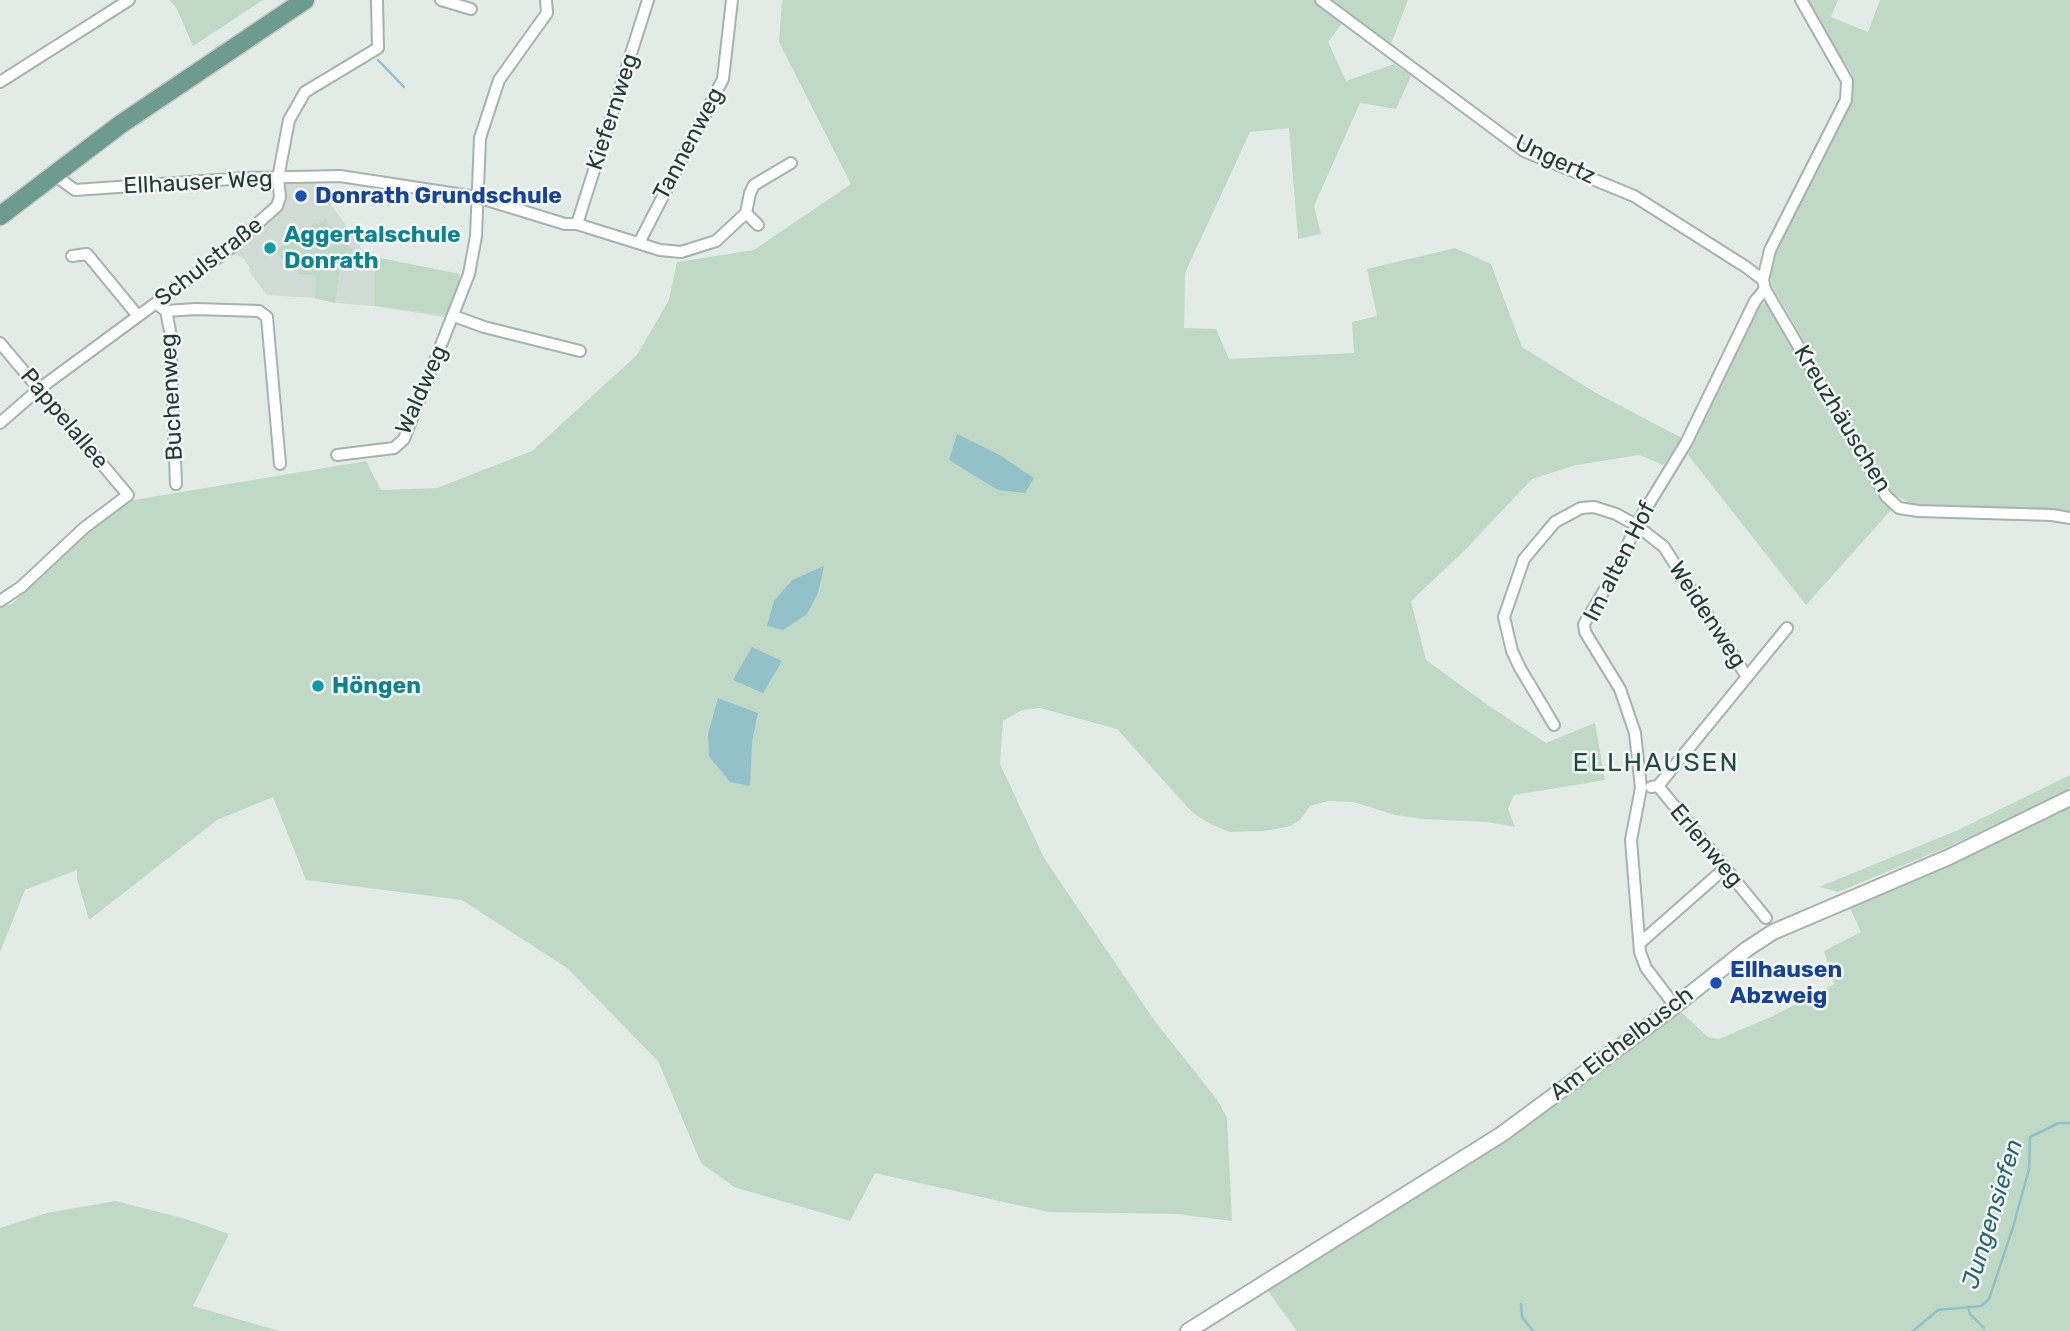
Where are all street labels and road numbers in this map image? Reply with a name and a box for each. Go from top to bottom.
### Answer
street label: Kiefernweg [581,50,645,174]
street label: Tannenweg [648,83,730,205]
street label: Ungertz [1510,129,1600,191]
street label: Ellhauser Weg [123,165,273,201]
street label: Schulstraße [150,211,268,313]
street label: Buchenweg [155,333,189,461]
street label: Waldweg [390,341,454,439]
street label: Kreuzhäuschen [1787,341,1897,497]
street label: Pappelallee [14,363,114,475]
street label: Im alten Hof [1578,498,1662,626]
street label: Weidenweg [1662,557,1752,673]
street label: Erlenweg [1663,799,1749,893]
street label: Am Eichelbusch [1545,981,1699,1107]

